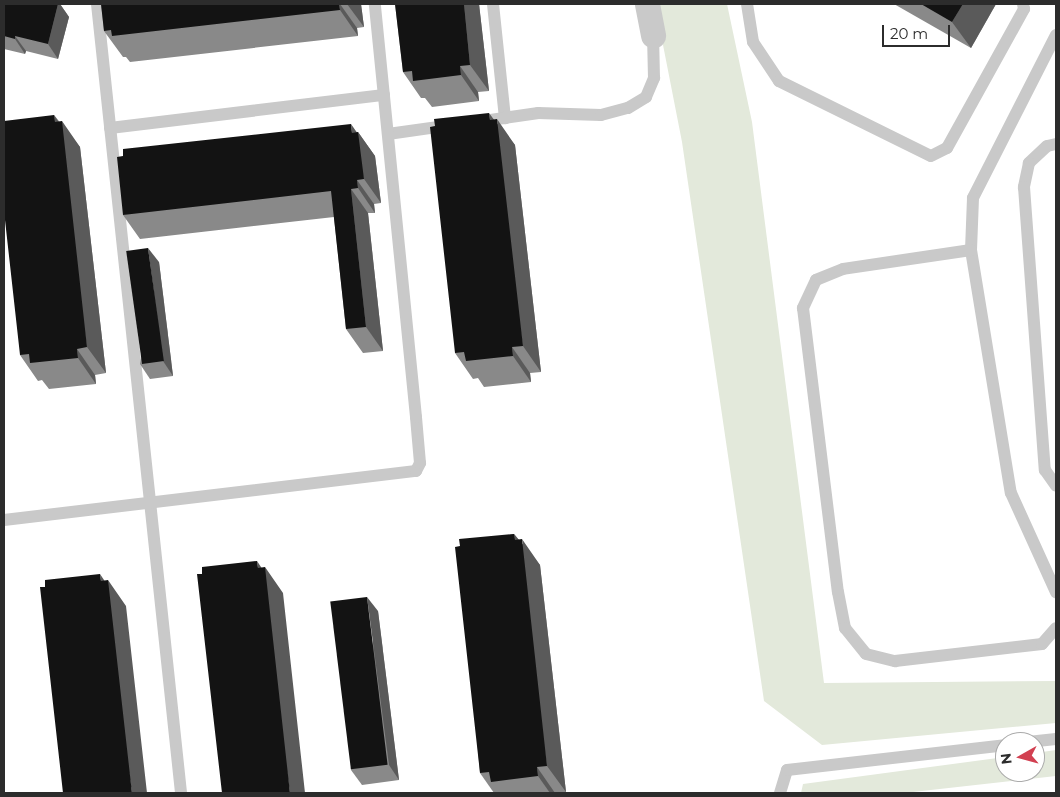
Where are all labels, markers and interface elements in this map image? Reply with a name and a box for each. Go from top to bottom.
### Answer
scale bar [885,15,952,47]
text: 20 m [890,24,928,43]
north arrow [995,732,1045,782]
text: N [996,752,1016,765]

